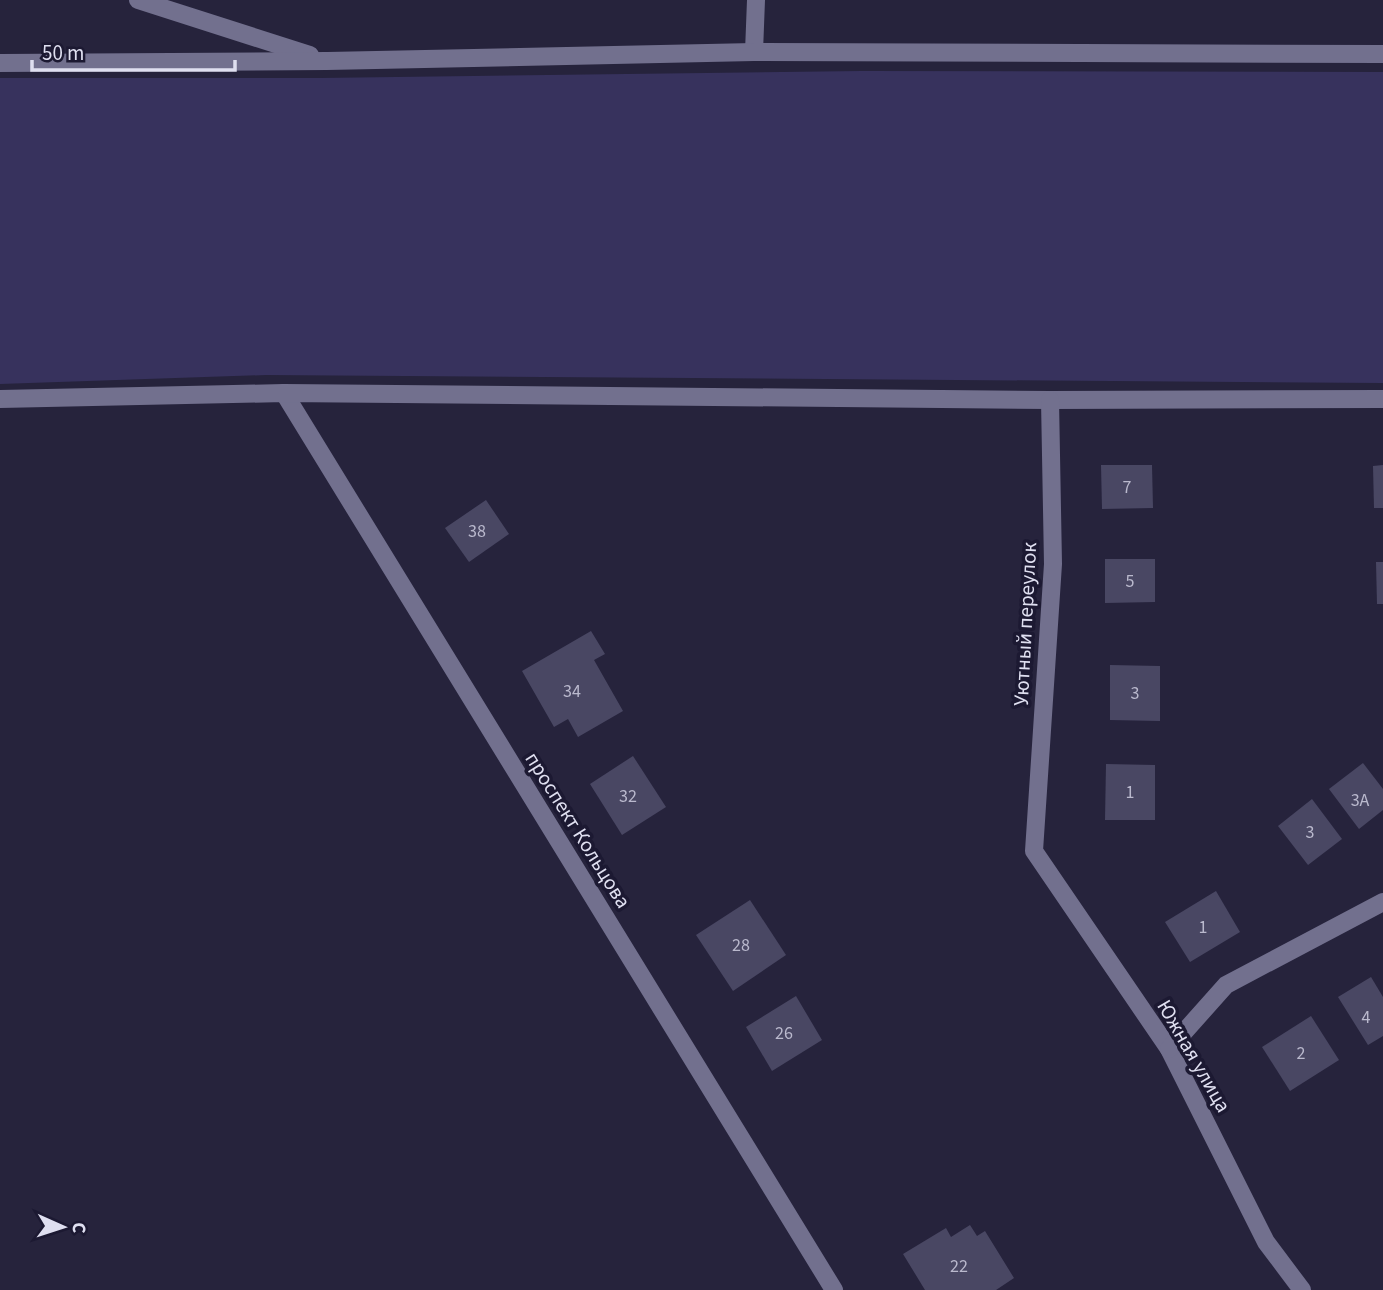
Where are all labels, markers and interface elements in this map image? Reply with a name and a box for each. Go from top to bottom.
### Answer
scale bar [32,28,234,72]
text: 50 m [42,38,84,68]
house number: 7 [1123,475,1132,500]
house number: 38 [468,519,486,544]
street label: Уютный переулок [1006,541,1044,707]
house number: 5 [1126,569,1135,594]
house number: 34 [563,679,581,704]
house number: 3 [1131,681,1140,706]
street label: проспект Кольцова [518,746,638,914]
house number: 1 [1126,780,1134,805]
house number: 32 [619,784,637,809]
house number: 3А [1351,788,1370,813]
house number: 3 [1306,820,1315,845]
house number: 1 [1199,915,1207,940]
house number: 28 [732,933,750,958]
street label: Южная улица [1150,994,1238,1118]
house number: 4 [1362,1005,1371,1030]
house number: 26 [775,1021,793,1046]
house number: 2 [1297,1041,1306,1066]
north arrow [28,1192,98,1262]
text: С [65,1222,92,1234]
house number: 22 [950,1254,968,1279]

